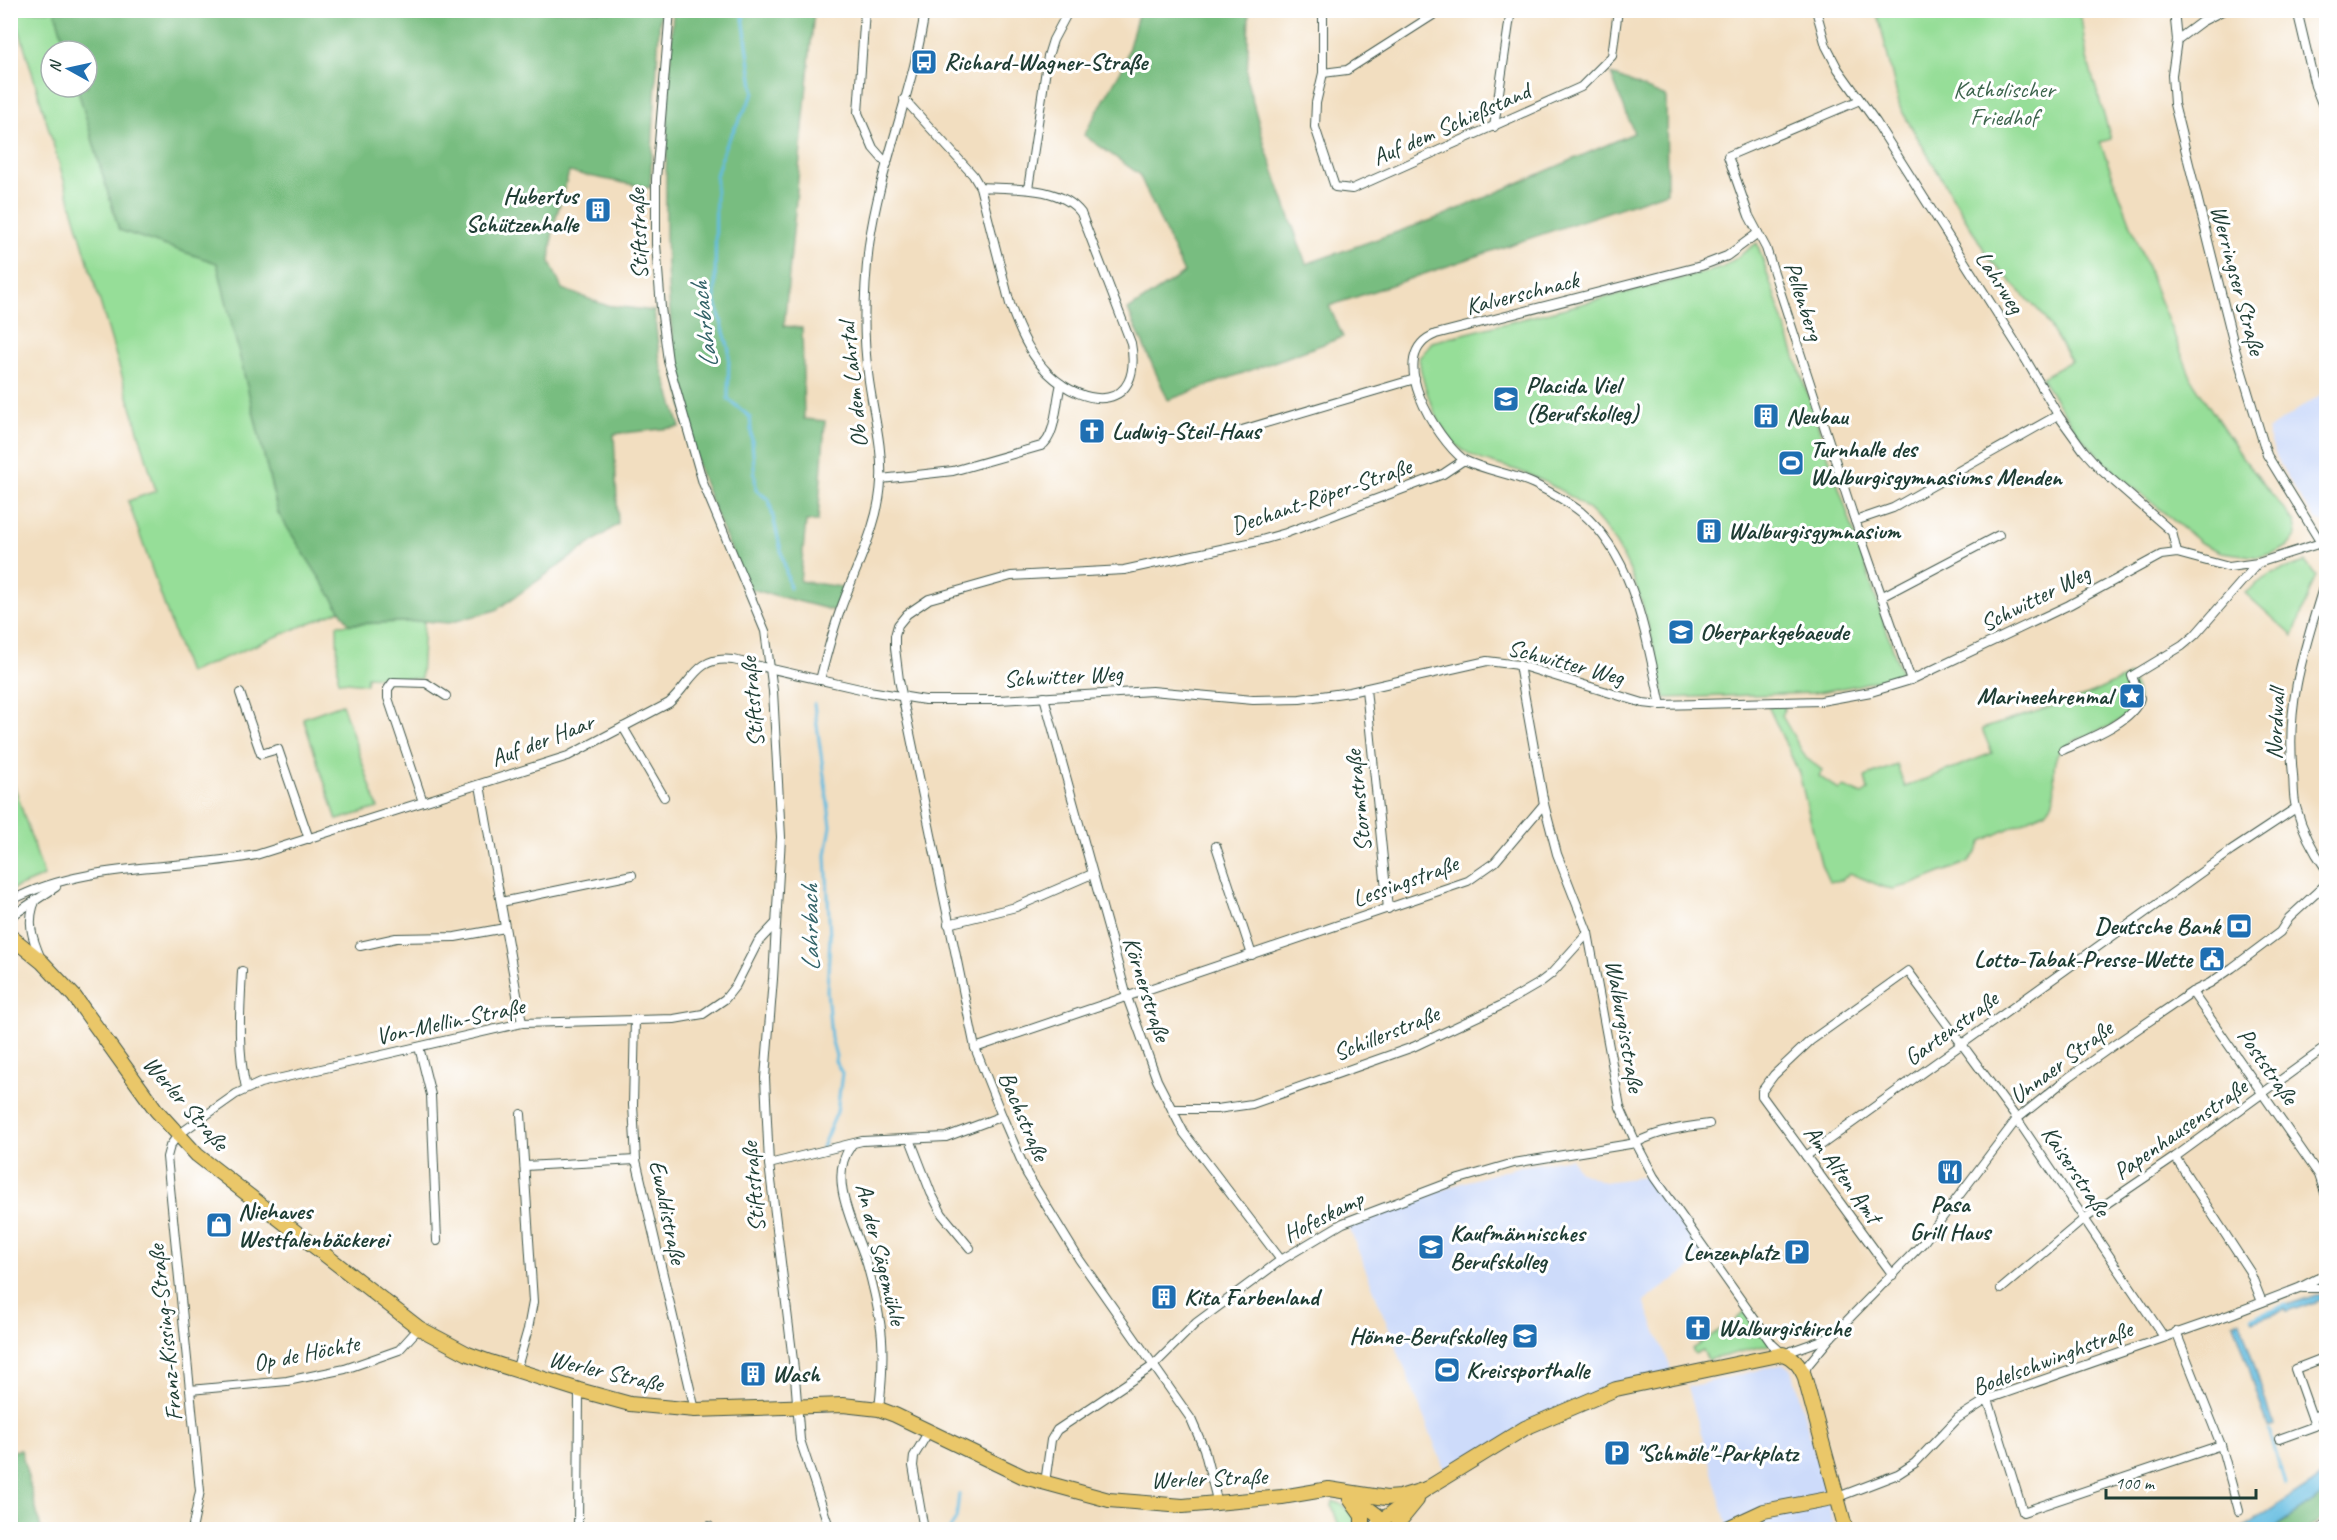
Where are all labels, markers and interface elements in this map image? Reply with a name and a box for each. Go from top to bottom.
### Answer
north arrow [39,39,99,99]
bus stop icon: Richard-Wagner-Straße [909,47,939,77]
place label: Richard-Wagner-Straße [944,47,1149,77]
text: N [45,58,66,73]
street label: Auf dem Schießstand [1367,74,1538,172]
park label: Katholischer Friedhof [1953,74,2057,132]
place label: Hubertus Schützenhalle [466,181,581,239]
street label: Stiftstraße [621,186,655,280]
building icon: Hubertus Schützenhalle [583,195,613,225]
street label: Werringser Straße [2204,202,2273,360]
street label: Lahrweg [1969,245,2032,320]
street label: Pellenberg [1777,258,1831,345]
street label: Kalverschnack [1462,264,1584,321]
water label: Lahrbach [682,278,726,370]
street label: Ob dem Lahrtal [831,317,875,449]
place label: Placida Viel (Berufskolleg) [1526,370,1641,428]
school or university icon: Placida Viel (Berufskolleg) [1491,384,1521,414]
building icon: Neubau [1751,401,1781,431]
place label: Neubau [1786,401,1850,431]
church icon: Ludwig-Steil-Haus [1077,416,1107,446]
place label: Ludwig-Steil-Haus [1112,416,1263,446]
place label: Turnhalle des Walburgisgymnasiums Menden [1810,434,2064,492]
sports icon: Turnhalle des Walburgisgymnasiums Menden [1776,448,1806,478]
street label: Dechant-Röper-Straße [1227,450,1417,541]
building icon: Walburgisgymnasium [1694,516,1724,546]
place label: Walburgisgymnasium [1728,516,1902,546]
street label: Schwitter Weg [1975,557,2096,638]
school or university icon: Oberparkgebaeude [1666,617,1696,647]
place label: Oberparkgebaeude [1700,617,1850,647]
street label: Schwitter Weg [1505,632,1629,692]
street label: Stiftstraße [733,653,771,748]
street label: Schwitter Weg [1003,658,1125,694]
place label: Marineehrenmal [1977,681,2117,711]
place icon: Marineehrenmal [2117,681,2147,711]
street label: Nordwall [2258,684,2292,760]
street label: Auf der Haar [486,706,600,773]
street label: Stormstraße [1338,746,1378,853]
street label: Lessingstraße [1348,847,1464,914]
water label: Lahrbach [793,882,827,972]
place label: Deutsche Bank [2095,911,2222,941]
bank icon: Deutsche Bank [2224,911,2254,941]
street label: Körnerstraße [1116,933,1179,1047]
place label: Lotto-Tabak-Presse-Wette [1974,944,2194,974]
public building icon: Lotto-Tabak-Presse-Wette [2197,944,2227,974]
street label: Walburgisstraße [1599,958,1652,1097]
street label: Gartenstraße [1898,982,2006,1072]
street label: Von-Mellin-Straße [373,990,529,1051]
street label: Schillerstraße [1329,997,1445,1068]
street label: Unnaer Straße [2003,1012,2120,1111]
street label: Poststraße [2231,1022,2306,1112]
street label: Werler Straße [137,1049,237,1158]
street label: Bachstraße [992,1067,1057,1167]
street label: Papenhausenstraße [2107,1071,2255,1186]
street label: Am Alten Amt [1797,1119,1891,1232]
street label: Kaiserstraße [2035,1120,2119,1224]
street label: Stiftstraße [734,1138,772,1233]
street label: Ewaldistraße [642,1157,694,1269]
restaurant icon: Pasa Grill Haus [1935,1157,1965,1187]
street label: An der Sägemühle [849,1180,914,1330]
street label: Hofeskamp [1278,1182,1370,1249]
place label: Pasa Grill Haus [1910,1189,1993,1247]
place label: Niehaves Westfalenbäckerei [238,1196,392,1254]
shop icon: Niehaves Westfalenbäckerei [204,1210,234,1240]
place label: Kaufmännisches Berufskolleg [1450,1218,1587,1276]
school or university icon: Kaufmännisches Berufskolleg [1416,1232,1446,1262]
place label: Lenzenplatz [1683,1237,1780,1267]
parking icon: Lenzenplatz [1782,1237,1812,1267]
street label: Franz-Kissing-Straße [141,1241,189,1423]
building icon: Kita Farbenland [1149,1282,1179,1312]
place label: Kita Farbenland [1184,1282,1323,1312]
church icon: Walburgiskirche [1683,1313,1713,1343]
place label: Walburgiskirche [1718,1313,1852,1343]
street label: Bodelschwinghstraße [1967,1313,2139,1402]
place label: Hönne-Berufskolleg [1349,1321,1508,1351]
school or university icon: Hönne-Berufskolleg [1510,1321,1540,1351]
street label: Op de Höchte [251,1328,364,1378]
street label: Werler Straße [546,1343,668,1399]
sports icon: Kreissporthalle [1432,1355,1462,1385]
place label: Kreissporthalle [1466,1355,1591,1385]
building icon: Wash [738,1359,768,1389]
place label: Wash [772,1359,820,1389]
parking icon: "Schmöle"-Parkplatz [1602,1438,1632,1468]
place label: "Schmöle"-Parkplatz [1636,1438,1801,1468]
street label: Werler Straße [1150,1461,1270,1495]
scale bar [2106,1462,2256,1500]
text: 100 m [2115,1472,2156,1494]

